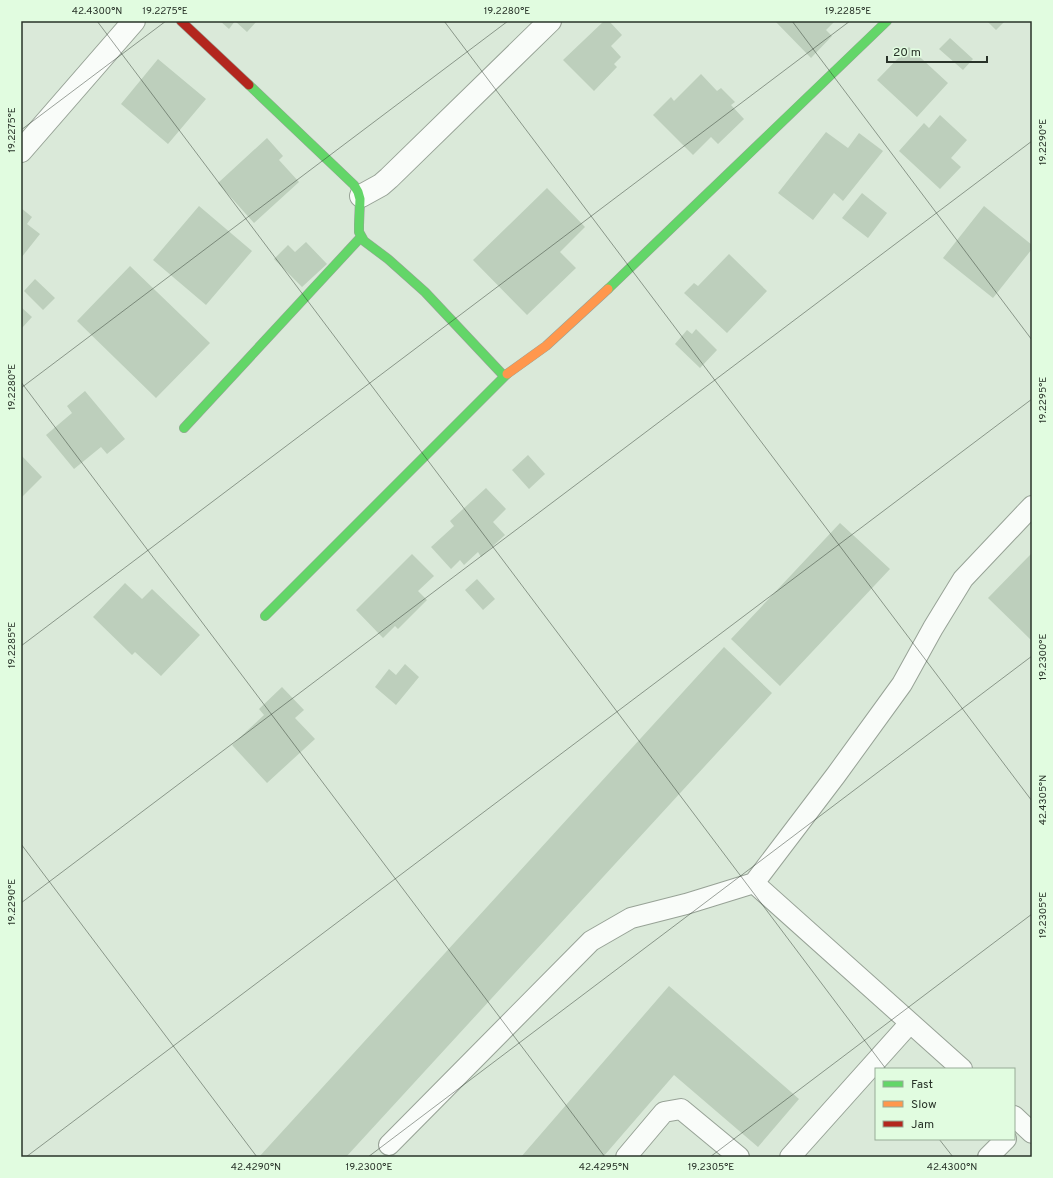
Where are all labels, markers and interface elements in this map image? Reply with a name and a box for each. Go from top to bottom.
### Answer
text: 42.4300°N [72,5,122,18]
text: 19.2275°E [142,5,188,18]
text: 19.2280°E [484,5,530,18]
text: 19.2285°E [825,5,871,18]
scale bar [887,38,987,64]
text: 20 m [893,45,921,61]
text: 19.2275°E [6,107,19,153]
text: 19.2290°E [1037,119,1050,165]
text: 19.2280°E [6,364,19,410]
text: 19.2295°E [1037,377,1050,423]
text: 19.2285°E [6,622,19,668]
text: 19.2300°E [1037,634,1050,680]
text: 42.4305°N [1037,775,1050,825]
text: 19.2290°E [6,879,19,925]
text: 19.2305°E [1037,892,1050,938]
legend [875,1068,1015,1140]
text: Fast [911,1077,933,1093]
text: Slow [911,1097,937,1113]
text: Jam [911,1117,934,1133]
text: 42.4290°N [231,1161,281,1174]
text: 19.2300°E [346,1161,392,1174]
text: 42.4295°N [579,1161,629,1174]
text: 19.2305°E [688,1161,734,1174]
text: 42.4300°N [927,1161,977,1174]

